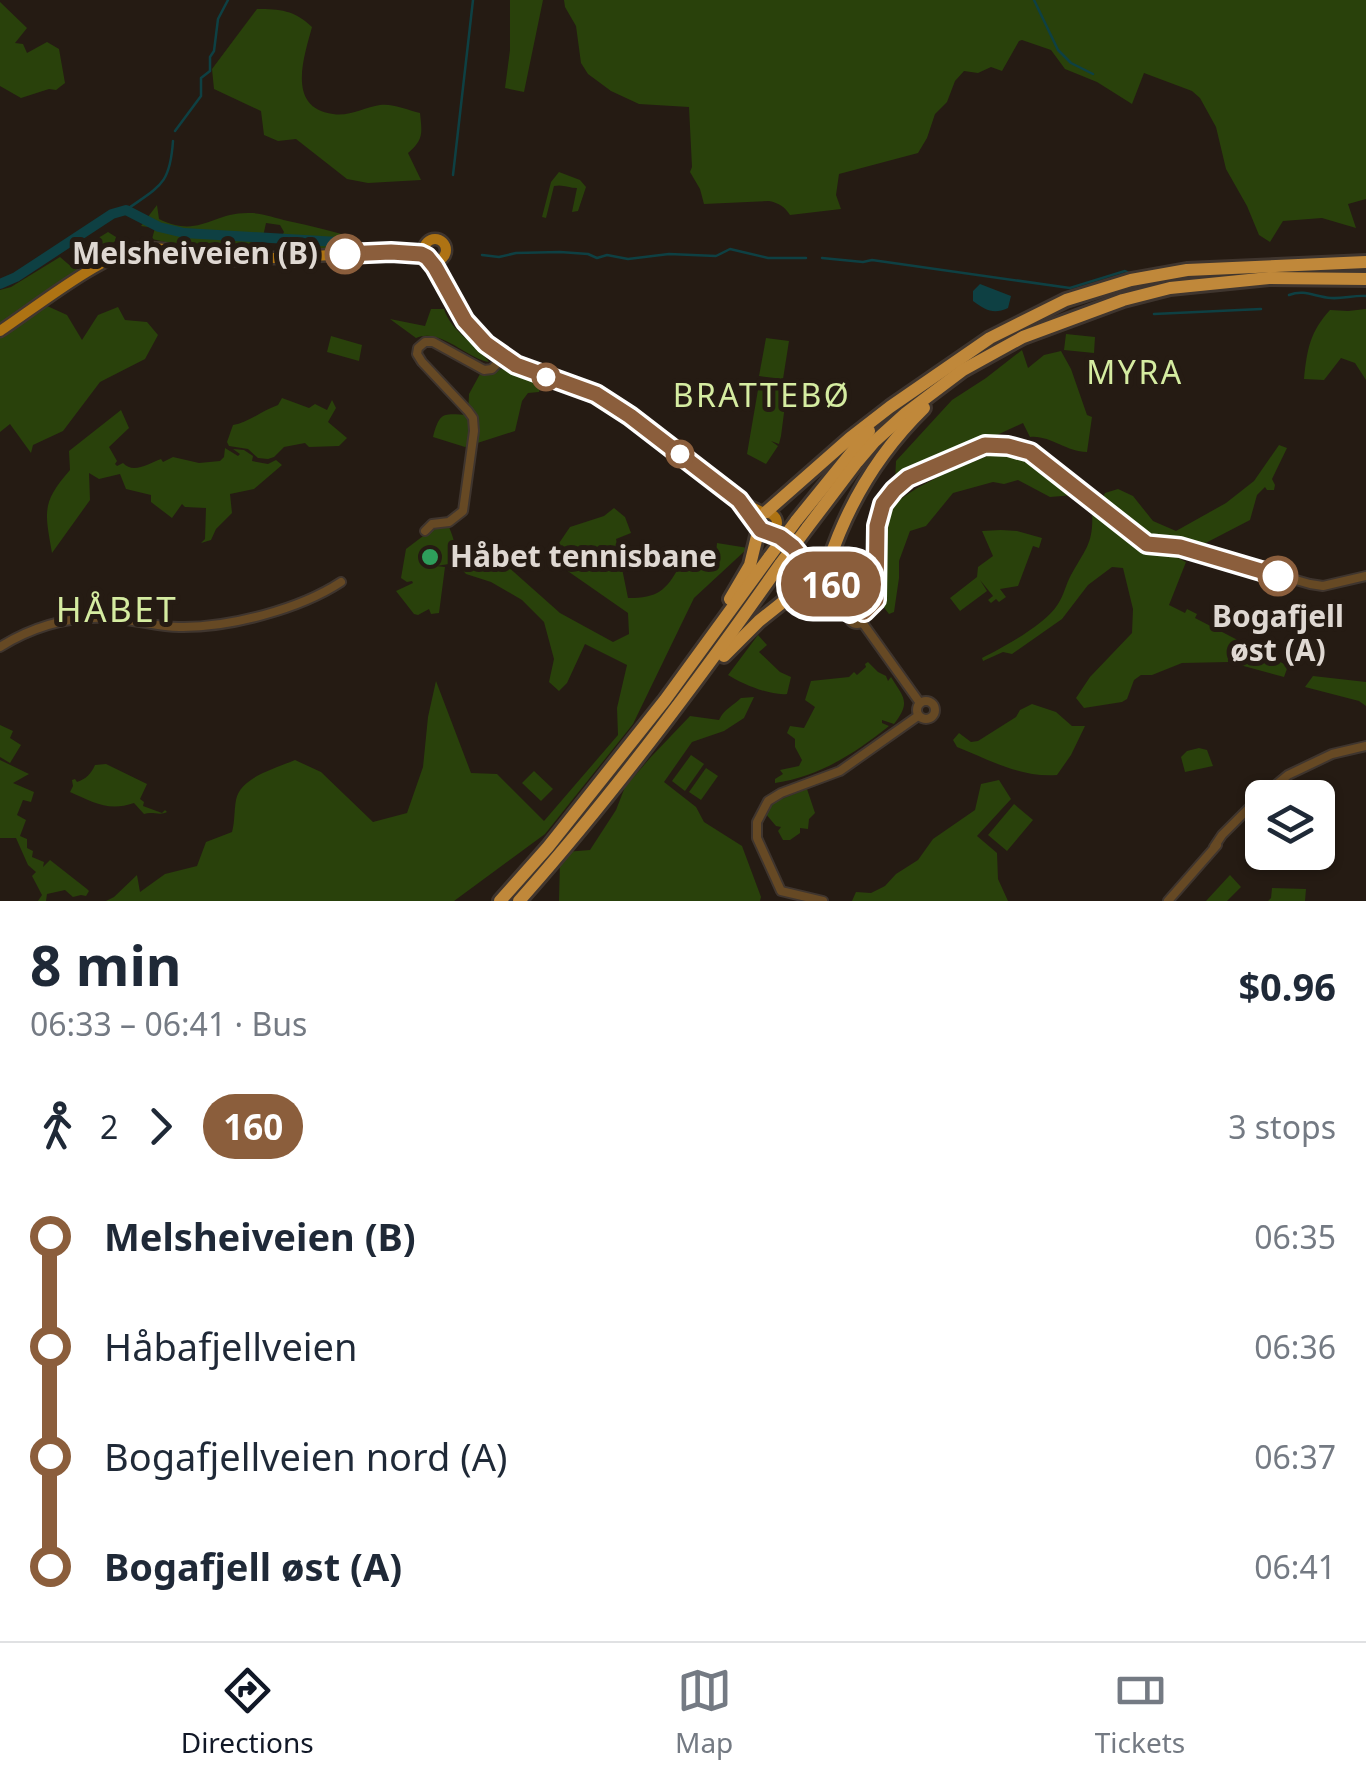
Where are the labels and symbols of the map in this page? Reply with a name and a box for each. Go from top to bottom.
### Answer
place label: Melsheiveien (B) [72,232,318,273]
marker: Melsheiveien (B) [326,235,364,273]
district label: MYRA [1086,350,1184,393]
unlabelled marker [533,364,559,390]
district label: BRATTEBØ [673,373,851,416]
unlabelled marker [667,441,693,467]
place label: Håbet tennisbane [450,535,717,576]
marker: Håbet tennisbane [419,546,441,568]
line badge: 160 [774,552,888,616]
marker: Bogafjell øst (A) [1259,557,1297,595]
district label: HÅBET [56,585,178,632]
place label: Bogafjell øst (A) [1212,595,1344,670]

